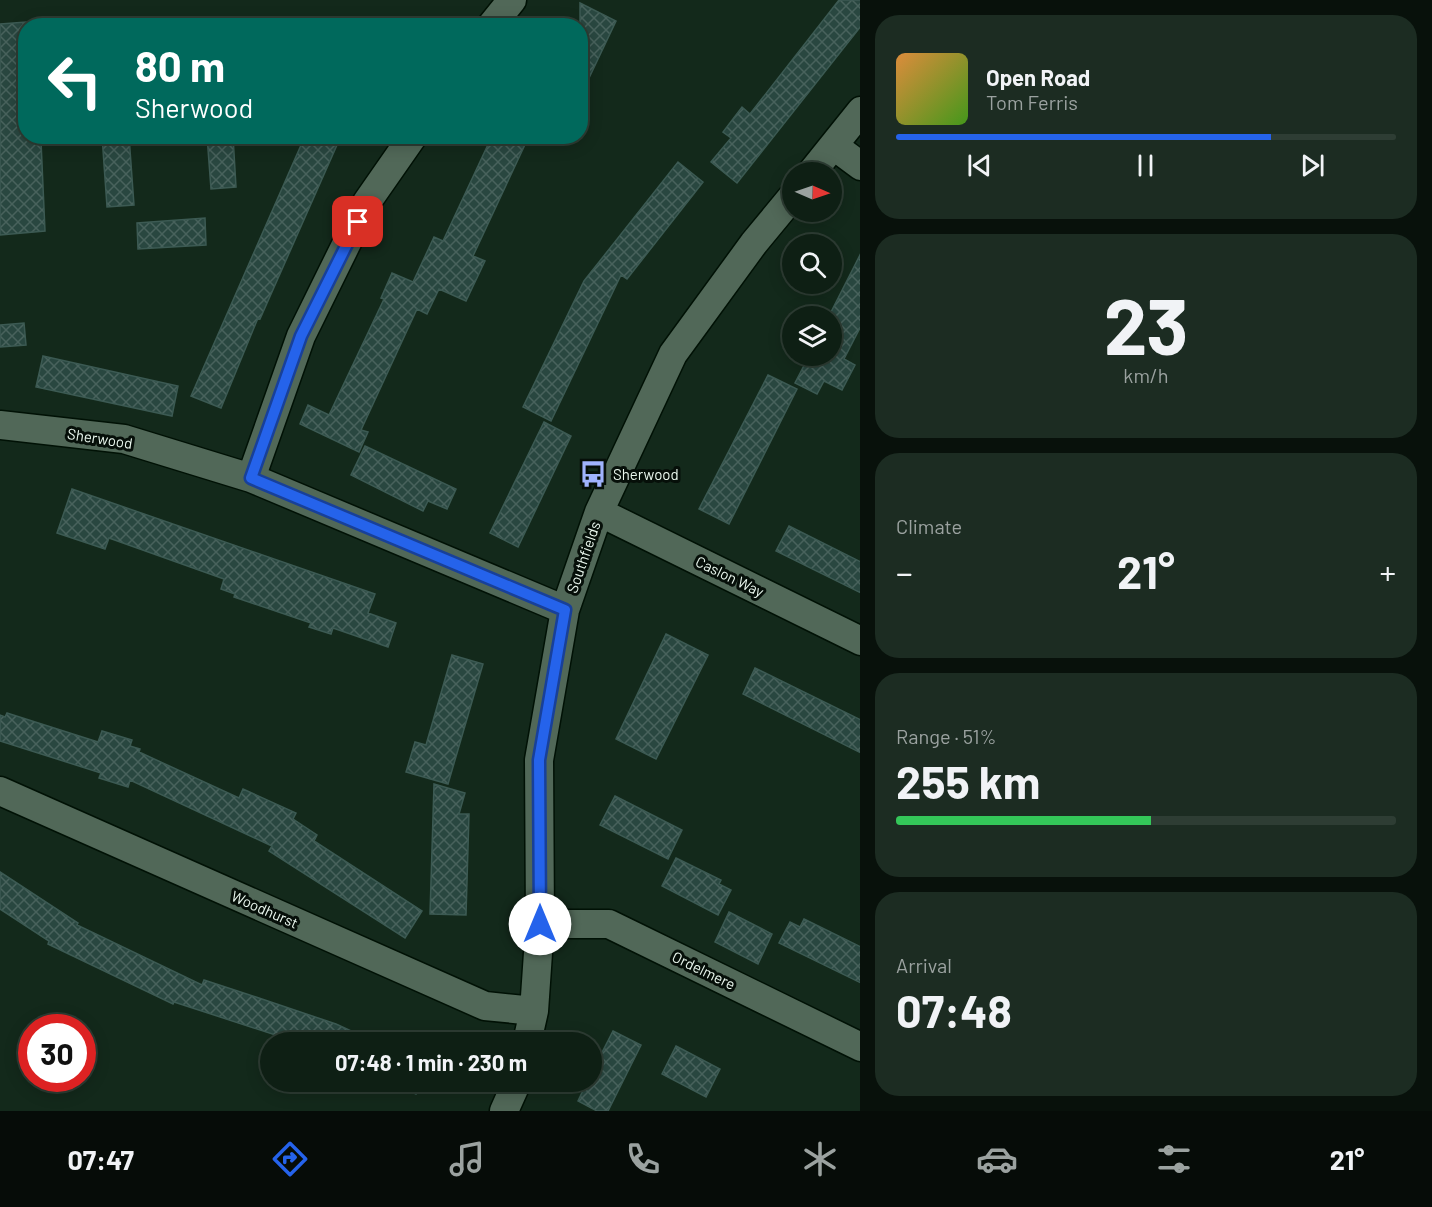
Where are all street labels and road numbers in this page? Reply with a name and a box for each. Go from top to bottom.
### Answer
street label: Sherwood [66,424,134,452]
street label: Southfields [562,519,604,595]
street label: Caslon Way [693,552,767,600]
street label: Woodhurst [229,886,301,932]
street label: Ordelmere [669,947,739,993]

